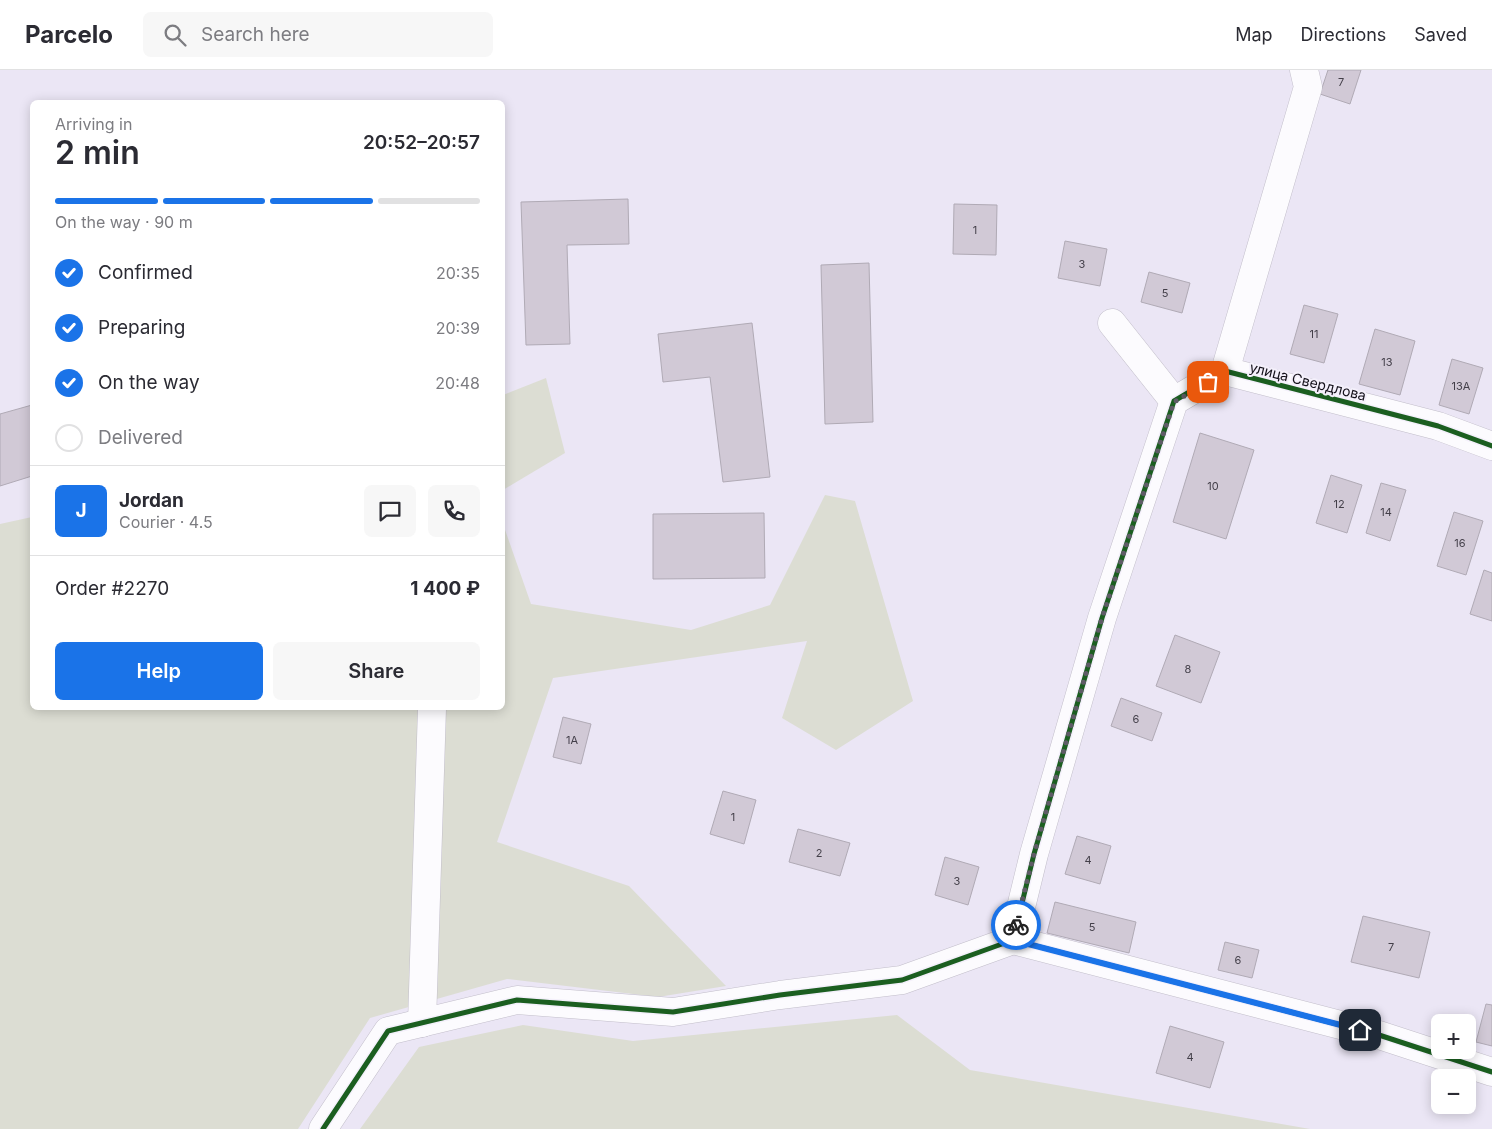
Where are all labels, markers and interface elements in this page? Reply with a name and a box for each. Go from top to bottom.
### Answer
search box [143,12,493,57]
text: Parcelo [25,20,113,49]
icon: search [161,21,189,49]
text: Search here [201,23,310,46]
text: Map [1235,24,1273,45]
text: Directions [1301,24,1386,45]
text: Saved [1414,24,1467,45]
house number: 7 [1338,75,1344,89]
text: Arriving in [55,114,132,134]
text: 20:52–20:57 [363,131,480,154]
text: 2 min [55,133,140,172]
text: On the way · 90 m [55,212,193,232]
house number: 1 [973,223,977,237]
house number: 3 [1079,257,1086,271]
icon: check [55,259,83,287]
text: Confirmed [98,261,193,284]
text: 20:35 [436,263,480,283]
house number: 5 [1162,286,1169,300]
icon: check [55,314,83,342]
text: Preparing [98,316,185,339]
text: 20:39 [436,318,480,338]
house number: 11 [1310,327,1318,341]
house number: 13 [1381,355,1393,369]
street label: улица Свердлова [1248,358,1368,404]
pin [1187,361,1229,403]
icon: bag [1194,368,1222,396]
icon: check [55,369,83,397]
text: On the way [98,371,200,394]
text: 20:48 [435,373,480,393]
house number: 13А [1452,379,1471,393]
text: Delivered [98,426,183,449]
house number: 10 [1207,479,1219,493]
button: chat [364,485,416,537]
button: phone [428,485,480,537]
text: Jordan [119,489,184,512]
house number: 12 [1333,497,1345,511]
text: J [75,499,87,522]
house number: 14 [1380,505,1392,519]
text: Courier · 4.5 [119,512,213,532]
house number: 16 [1454,536,1466,550]
text: Order #2270 [55,577,169,600]
text: 1 400 ₽ [410,577,480,600]
button: Help [55,642,263,700]
button: Share [273,642,480,700]
house number: 8 [1185,662,1192,676]
house number: 6 [1133,712,1140,726]
house number: 1А [566,733,578,747]
house number: 1 [731,810,735,824]
house number: 2 [816,846,822,860]
house number: 4 [1084,853,1092,867]
house number: 3 [954,874,961,888]
courier [991,900,1041,950]
icon: bike [1002,911,1030,939]
house number: 5 [1089,920,1096,934]
house number: 7 [1388,940,1394,954]
house number: 6 [1235,953,1242,967]
pin [1339,1009,1381,1051]
map controls [1431,1014,1476,1114]
button: + [1431,1014,1476,1059]
icon: home [1346,1016,1374,1044]
house number: 4 [1186,1050,1194,1064]
button: − [1431,1069,1476,1114]

